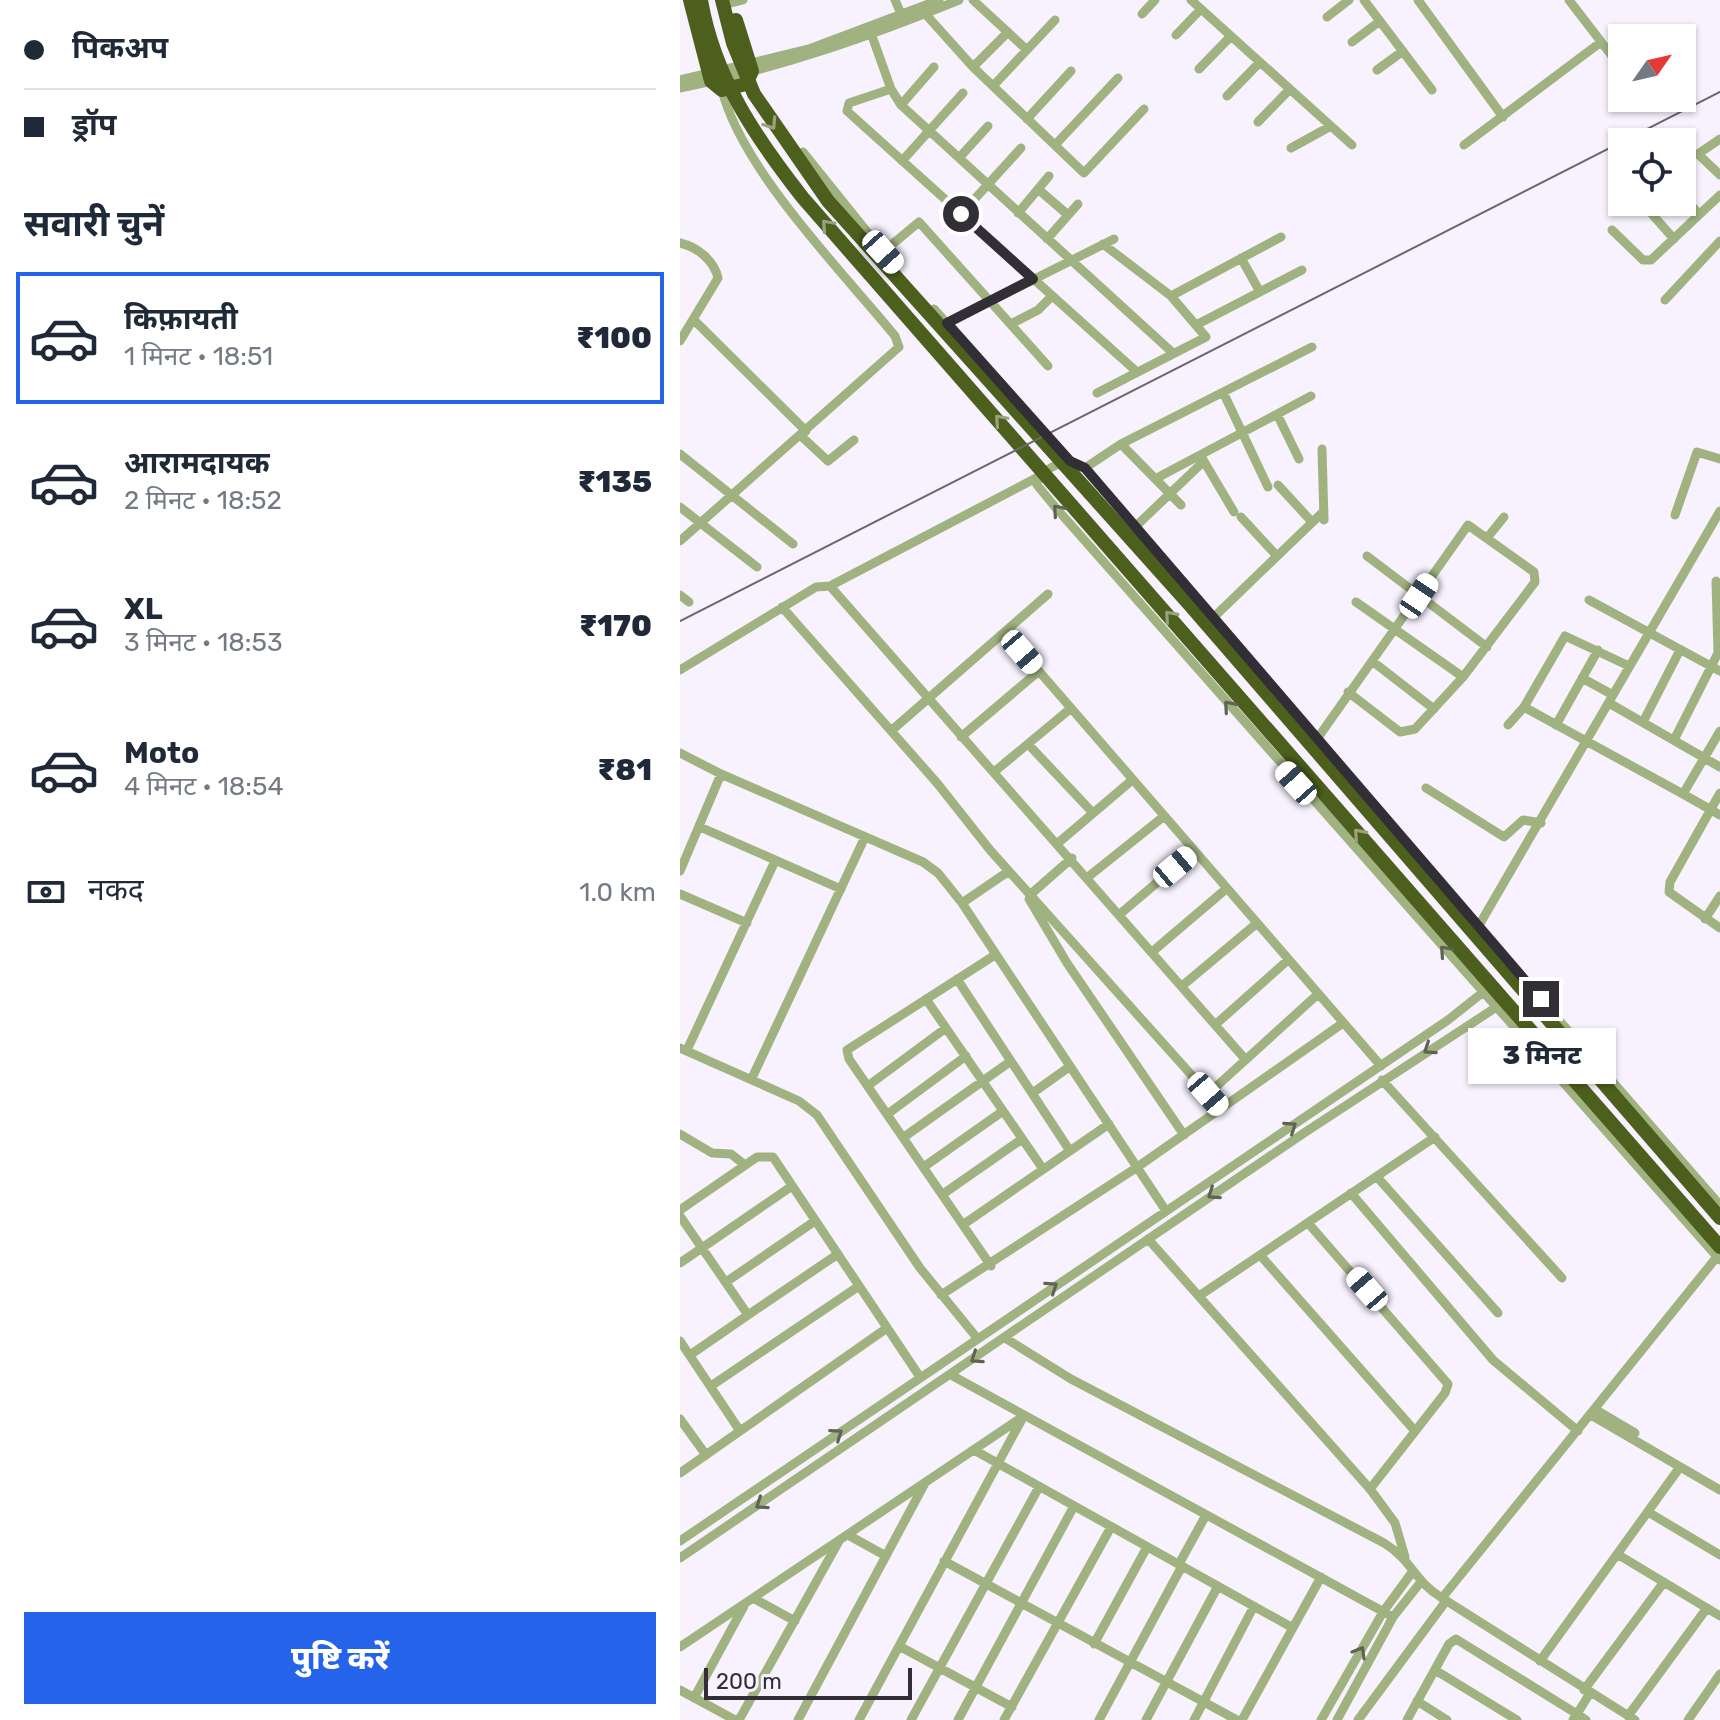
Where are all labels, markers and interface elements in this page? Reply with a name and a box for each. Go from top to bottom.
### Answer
north arrow [1608,24,1696,112]
map controls [1608,24,1696,216]
text: पिकअप [72,30,168,66]
text: ड्रॉप [72,107,116,143]
one-way arrow [762,115,777,129]
button: locate [1608,128,1696,216]
route start [943,196,979,232]
text: सवारी चुनें [24,202,164,245]
one-way arrow [823,220,837,235]
car [858,226,908,278]
text: किफ़ायती [124,301,238,337]
icon: car [28,302,100,374]
text: ₹100 [576,320,652,356]
text: 1 मिनट · 18:51 [124,341,273,372]
one-way arrow [995,414,1009,429]
text: आरामदायक [124,445,270,481]
icon: car [28,446,100,518]
text: ₹135 [577,464,652,500]
text: 2 मिनट · 18:52 [124,485,282,516]
one-way arrow [1053,505,1068,519]
car [1396,569,1442,623]
icon: car [28,590,100,662]
text: XL [124,591,163,627]
text: ₹170 [579,608,652,644]
one-way arrow [1165,611,1180,626]
car [997,626,1047,678]
text: 3 मिनट · 18:53 [124,627,283,658]
one-way arrow [1224,700,1238,715]
icon: car [28,734,100,806]
text: Moto [124,735,199,771]
text: ₹81 [597,752,652,788]
car [1271,757,1321,809]
text: 4 मिनट · 18:54 [124,771,284,802]
one-way arrow [1354,828,1369,843]
car [1149,842,1201,892]
icon: cash [24,870,68,914]
text: नकद [88,872,144,908]
text: 1.0 km [579,877,656,908]
one-way arrow [1439,946,1454,960]
route end [1523,981,1559,1017]
callout: 3 मिनट [1467,1027,1615,1083]
one-way arrow [1423,1040,1438,1055]
text: 3 मिनट [1503,1040,1581,1071]
car [1183,1068,1233,1120]
one-way arrow [1282,1122,1296,1137]
one-way arrow [1207,1184,1222,1199]
car [1342,1263,1392,1315]
one-way arrow [1043,1282,1057,1297]
one-way arrow [970,1348,985,1363]
one-way arrow [828,1429,842,1444]
one-way arrow [755,1494,769,1509]
button: पुष्टि करें [24,1612,656,1704]
one-way arrow [1350,1646,1366,1661]
scale bar [704,1664,912,1700]
text: 200 m [716,1668,782,1695]

